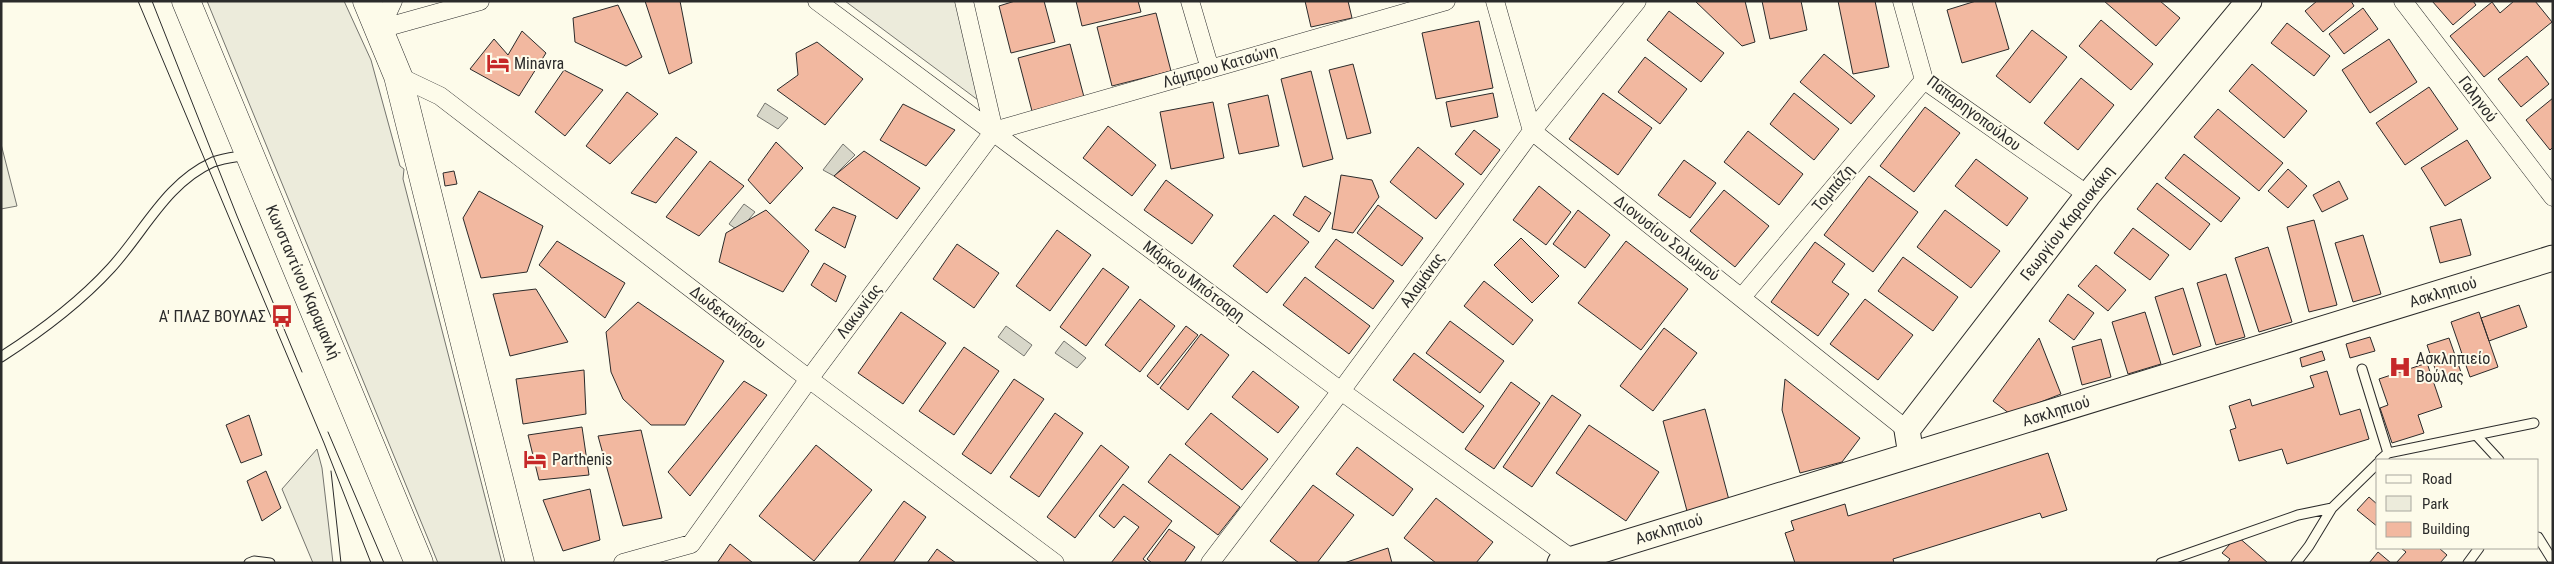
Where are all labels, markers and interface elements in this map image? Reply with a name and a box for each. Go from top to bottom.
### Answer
street label: Λάμπρου Κατσώνη [1160,41,1280,91]
hotel icon: Minavra [485,50,511,76]
place label: Minavra [514,54,564,73]
street label: Παπαρηγοπούλου [1923,72,2025,154]
street label: Γαληνού [2455,72,2501,126]
street label: Τομπάζη [1808,161,1858,215]
street label: Γεωργίου Καραισκάκη [2016,162,2118,284]
street label: Διονυσίου Σολωμού [1611,191,1723,285]
street label: Κωνσταντίνου Καραμανλή [262,202,344,362]
street label: Μάρκου Μπότσαρη [1139,237,1249,325]
street label: Αλαμάνας [1396,249,1448,311]
street label: Ασκληπιού [2407,273,2479,311]
street label: Λακωνίας [832,280,886,342]
street label: Δωδεκανήσου [686,281,770,353]
bus stop icon: Α' ΠΛΑΖ ΒΟΥΛΑΣ [269,303,295,329]
place label: Α' ΠΛΑΖ ΒΟΥΛΑΣ [159,307,266,326]
place label: Ασκληπιείο Βούλας [2416,349,2490,386]
hospital icon: Ασκληπιείο Βούλας [2387,354,2413,380]
street label: Ασκληπιού [2020,392,2092,430]
hotel icon: Parthenis [522,446,548,472]
place label: Parthenis [552,450,612,469]
legend [2376,459,2539,549]
text: Road [2422,470,2452,488]
text: Park [2422,495,2449,513]
street label: Ασκληπιού [1633,510,1705,548]
text: Building [2422,520,2470,538]

